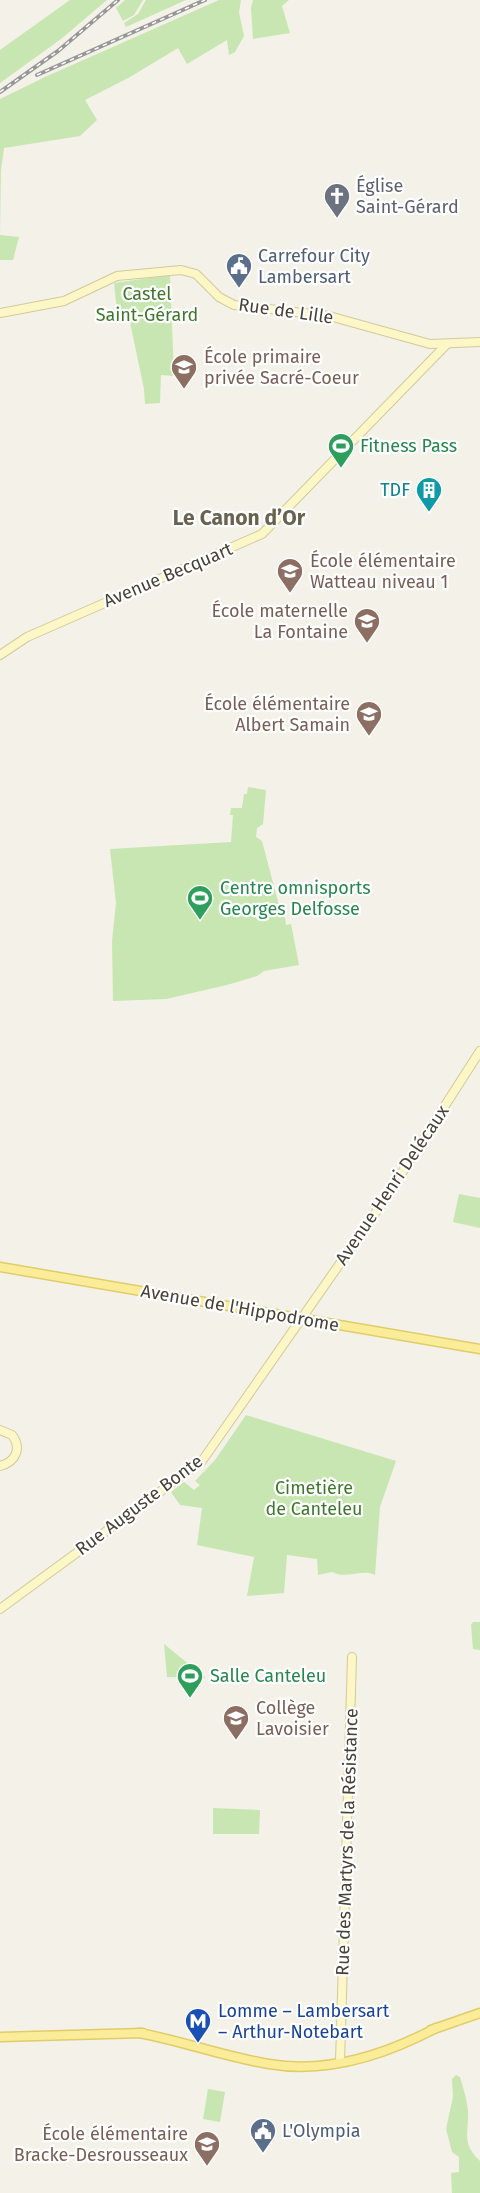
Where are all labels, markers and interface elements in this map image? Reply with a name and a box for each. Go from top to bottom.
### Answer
place label: Église Saint-Gérard [356,174,459,218]
church icon: Église Saint-Gérard [322,181,352,219]
place label: Carrefour City Lambersart [258,245,370,288]
public building icon: Carrefour City Lambersart [224,251,254,289]
park label: Castel Saint-Gérard [96,283,198,326]
street label: Rue de Lille [237,293,335,329]
place label: École primaire privée Sacré-Coeur [204,345,359,389]
school or university icon: École primaire privée Sacré-Coeur [169,352,199,390]
sports icon: Fitness Pass [326,431,356,469]
place label: Fitness Pass [360,435,457,457]
building icon: TDF [414,475,444,513]
place label: TDF [380,479,410,501]
district label: Le Canon d’Or [173,505,306,531]
street label: Avenue Becquart [100,538,236,612]
place label: École élémentaire Watteau niveau 1 [310,549,456,593]
school or university icon: École élémentaire Watteau niveau 1 [275,556,305,594]
place label: École maternelle La Fontaine [211,599,348,643]
school or university icon: École maternelle La Fontaine [352,606,382,644]
place label: École élémentaire Albert Samain [204,692,350,736]
school or university icon: École élémentaire Albert Samain [354,699,384,737]
place label: Centre omnisports Georges Delfosse [220,877,371,920]
sports icon: Centre omnisports Georges Delfosse [185,883,215,921]
street label: Avenue Henri Delécaux [330,1101,454,1269]
street label: Avenue de l'Hippodrome [139,1280,341,1336]
street label: Rue Auguste Bonte [71,1450,207,1560]
park label: Cimetière de Canteleu [265,1477,363,1520]
sports icon: Salle Canteleu [175,1661,205,1699]
place label: Salle Canteleu [210,1665,326,1687]
place label: Collège Lavoisier [256,1697,329,1740]
school or university icon: Collège Lavoisier [221,1703,251,1741]
street label: Rue des Martyrs de la Résistance [331,1708,363,1976]
place label: Lomme – Lambersart – Arthur-Notebart [218,2000,390,2043]
metro station icon: Lomme – Lambersart – Arthur-Notebart [183,2006,213,2044]
public building icon: L'Olympia [248,2116,278,2154]
place label: L'Olympia [282,2120,361,2142]
place label: École élémentaire Bracke-Desrousseaux [14,2122,188,2166]
school or university icon: École élémentaire Bracke-Desrousseaux [192,2129,222,2167]

